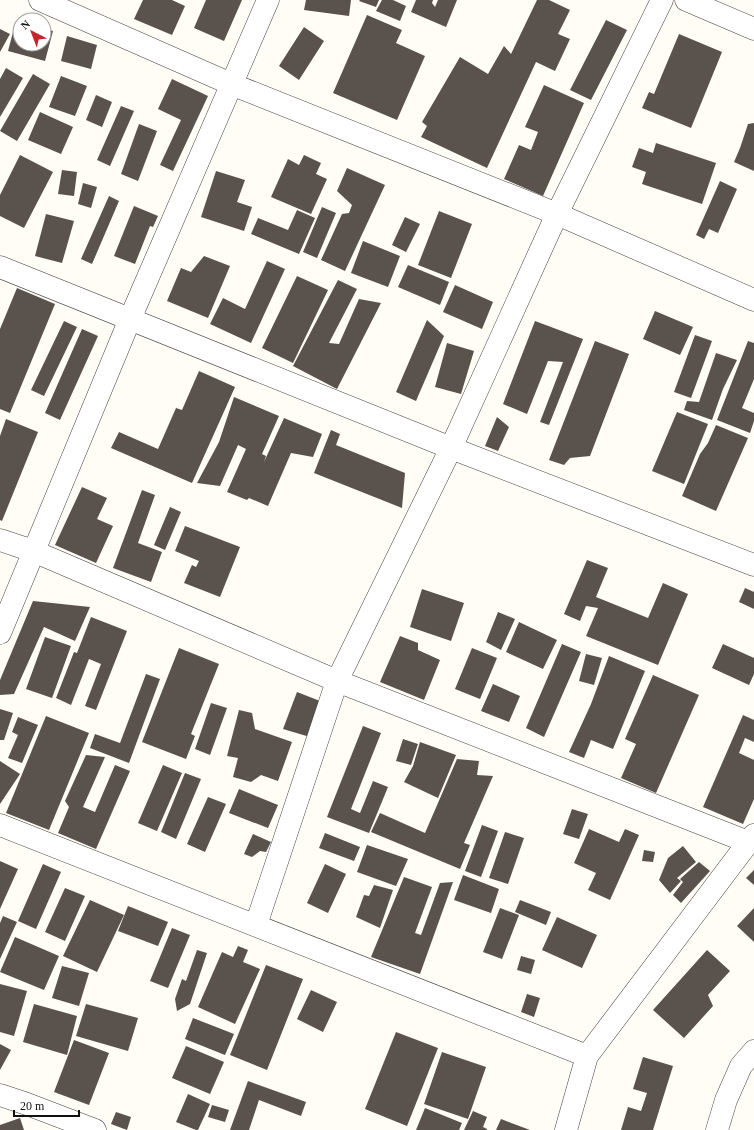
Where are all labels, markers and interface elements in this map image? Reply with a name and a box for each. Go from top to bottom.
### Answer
north arrow [12,12,52,52]
text: N [18,17,32,32]
scale bar [14,1092,79,1118]
text: 20 m [20,1099,45,1113]

